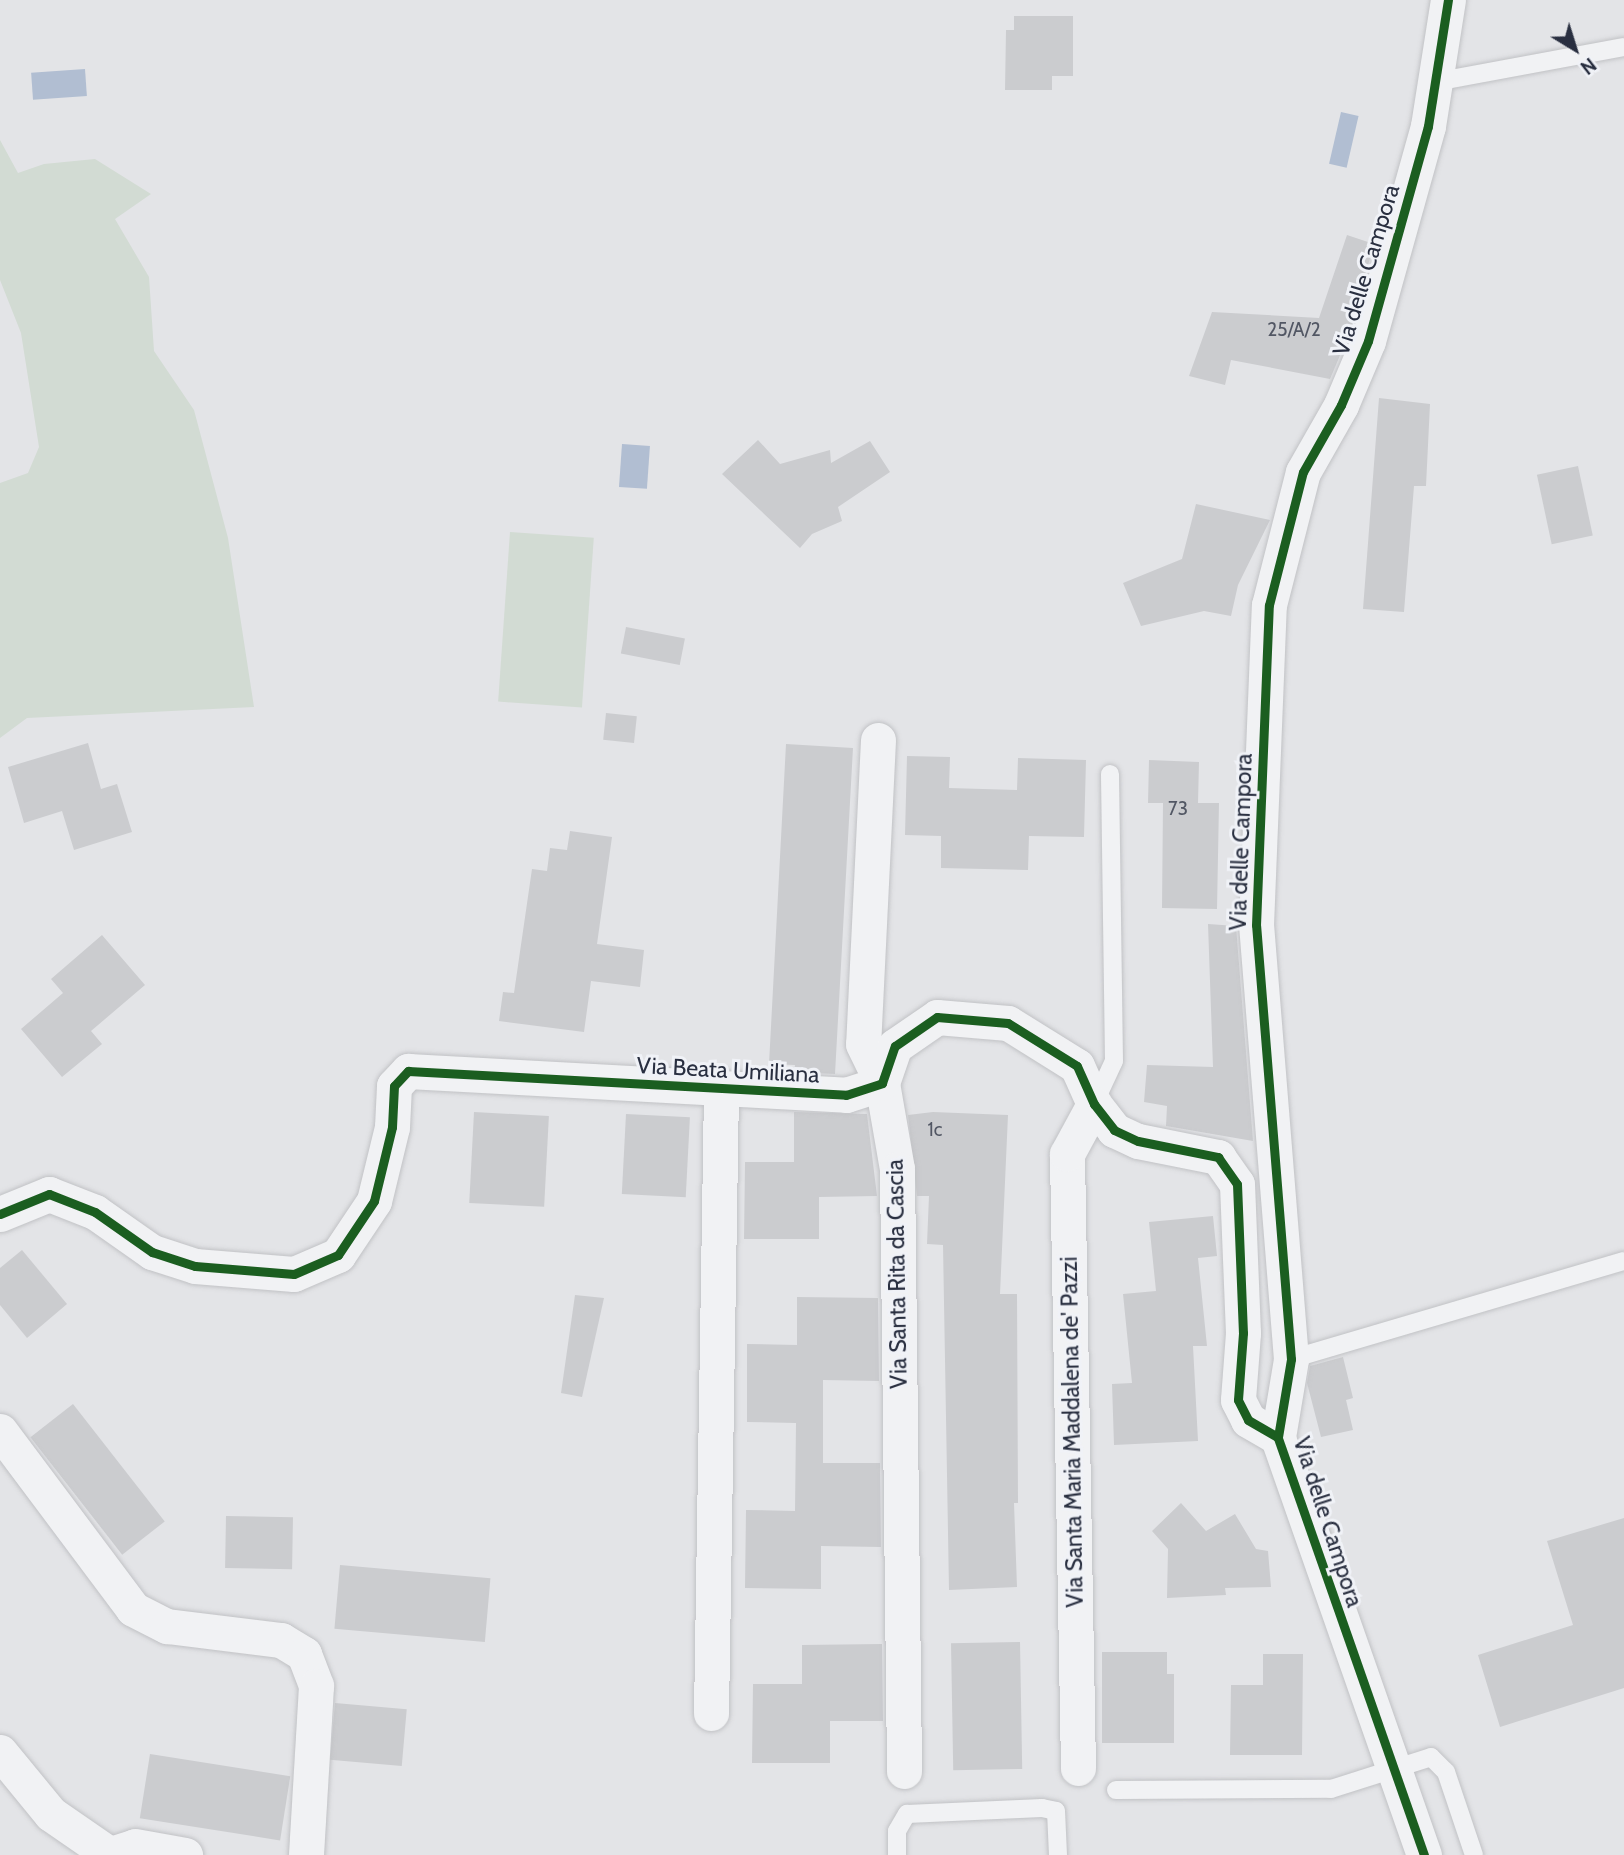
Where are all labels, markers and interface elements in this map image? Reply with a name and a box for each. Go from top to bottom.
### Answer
north arrow [1540,14,1610,84]
text: N [1576,53,1601,79]
street label: Via delle Campora [1327,181,1405,359]
house number: 25/A/2 [1267,319,1321,341]
street label: Via delle Campora [1224,753,1258,931]
house number: 73 [1168,798,1188,820]
street label: Via Beata Umiliana [636,1051,820,1089]
house number: 1c [928,1119,942,1141]
street label: Via Santa Rita da Cascia [881,1159,913,1389]
street label: Via Santa Maria Maddalena de' Pazzi [1055,1256,1089,1608]
street label: Via delle Campora [1287,1433,1369,1611]

